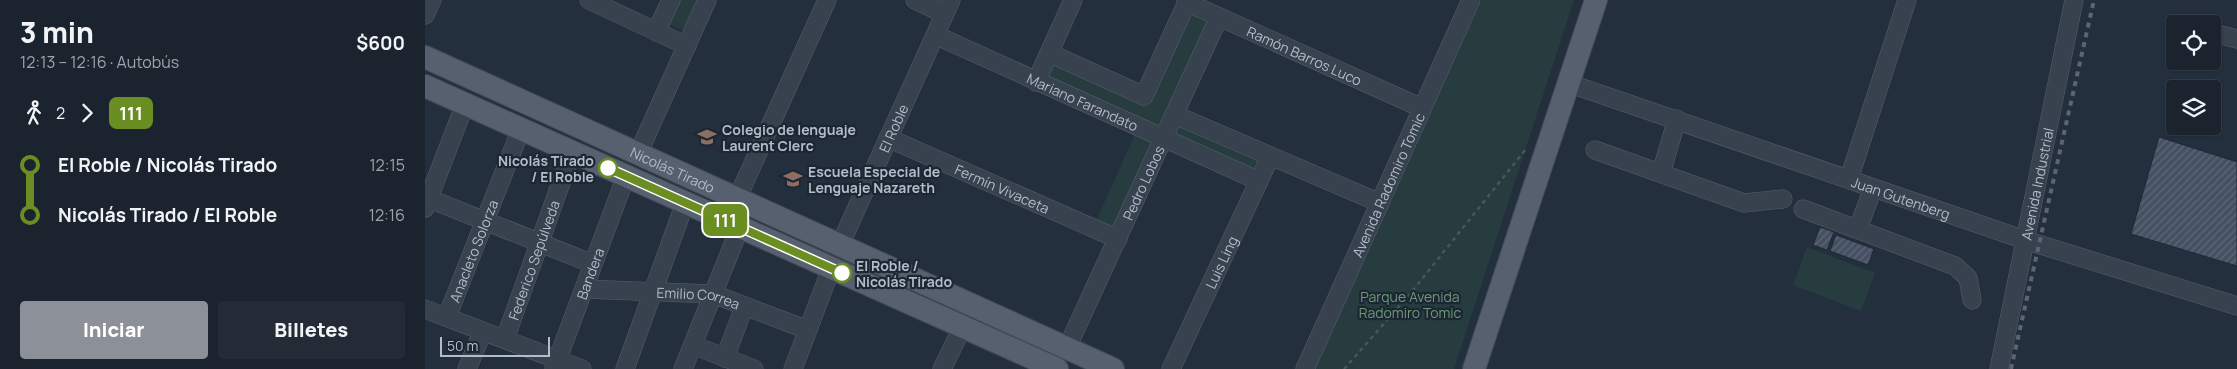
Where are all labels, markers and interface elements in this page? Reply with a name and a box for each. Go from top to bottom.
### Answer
text: 3 min [20,13,94,51]
map controls [2166,15,2221,135]
button: locate [2166,15,2221,70]
street label: Ramón Barros Luco [1244,21,1365,89]
text: $600 [356,30,405,56]
text: 12:13 – 12:16 · Autobús [20,51,179,73]
street label: Mariano Farandato [1024,68,1141,135]
button: layers [2166,80,2221,135]
icon: walk [20,99,48,127]
icon: forward [73,99,101,127]
text: 111 [119,101,143,125]
street label: El Roble [874,101,912,155]
text: 2 [56,102,65,124]
street label: Avenida Radomiro Tomic [1347,109,1429,260]
place label: Colegio de lenguaje Laurent Clerc [722,120,856,155]
school or university icon: Colegio de lenguaje Laurent Clerc [696,126,718,148]
street label: Avenida Industrial [2016,126,2057,242]
street label: Nicolás Tirado [627,142,718,197]
street label: Pedro Lobos [1118,142,1168,223]
place label: Nicolás Tirado / El Roble [498,151,594,186]
text: El Roble / Nicolás Tirado [58,152,277,178]
text: 12:15 [369,154,405,176]
marker: Nicolás Tirado / El Roble [598,158,618,178]
street label: Fermín Vivaceta [952,159,1053,217]
place label: Escuela Especial de Lenguaje Nazareth [808,162,940,197]
school or university icon: Escuela Especial de Lenguaje Nazareth [782,168,804,190]
street label: Juan Gutenberg [1849,172,1953,223]
street label: Anacleto Solorza [444,197,502,305]
street label: Federico Sepúlveda [503,197,564,323]
text: Nicolás Tirado / El Roble [58,202,277,228]
text: 12:16 [369,204,405,226]
line badge: 111 [696,204,754,236]
text: 111 [713,208,737,232]
street label: Luis Ling [1200,233,1241,291]
street label: Bandera [571,245,608,302]
place label: El Roble / Nicolás Tirado [856,256,952,291]
marker: El Roble / Nicolás Tirado [832,263,852,283]
street label: Emilio Correa [656,282,743,313]
park label: Parque Avenida Radomiro Tomic [1359,287,1462,322]
button: Iniciar [20,301,208,359]
button: Billetes [218,301,405,359]
scale bar [440,334,550,357]
text: 50 m [447,336,478,355]

